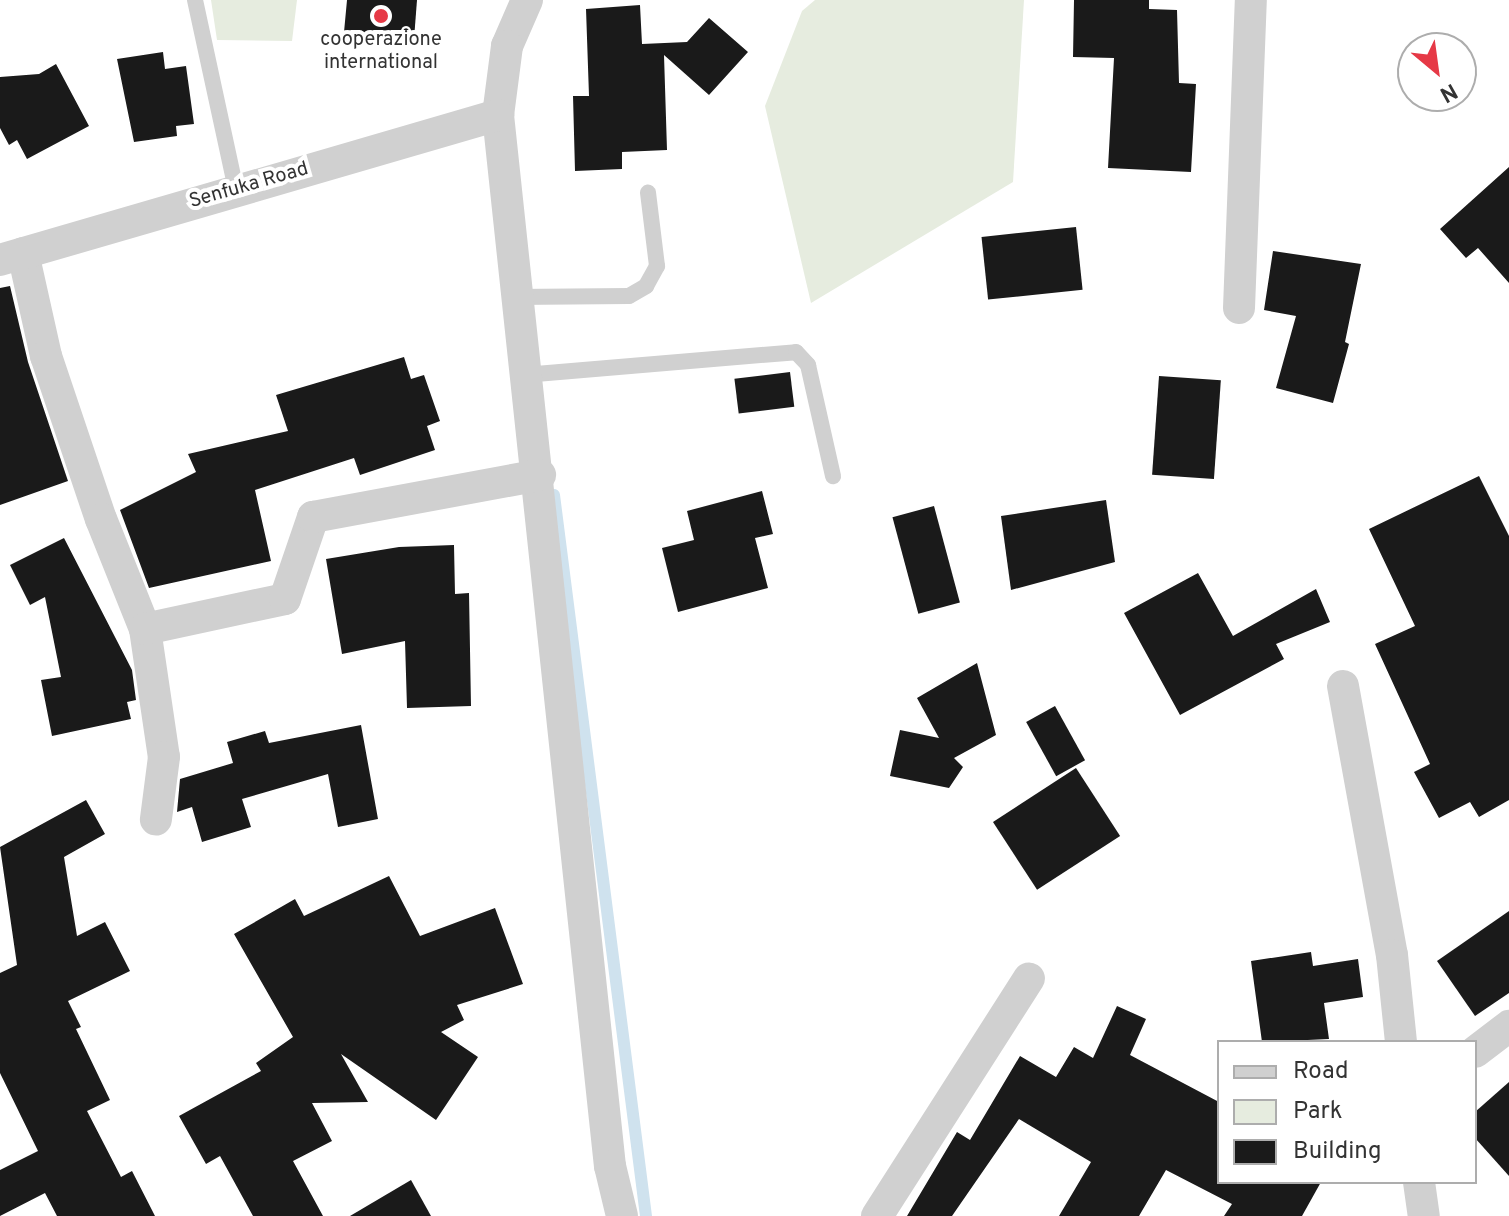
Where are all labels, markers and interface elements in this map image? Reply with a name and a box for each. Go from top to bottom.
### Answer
marker: cooperazione international [372,7,390,25]
place label: cooperazione international [320,28,442,75]
north arrow [1397,32,1477,112]
text: N [1434,76,1461,107]
street label: Senfuka Road [187,158,311,214]
legend [1217,1040,1477,1184]
text: Road [1293,1057,1349,1087]
text: Park [1293,1097,1343,1127]
text: Building [1293,1137,1382,1167]

